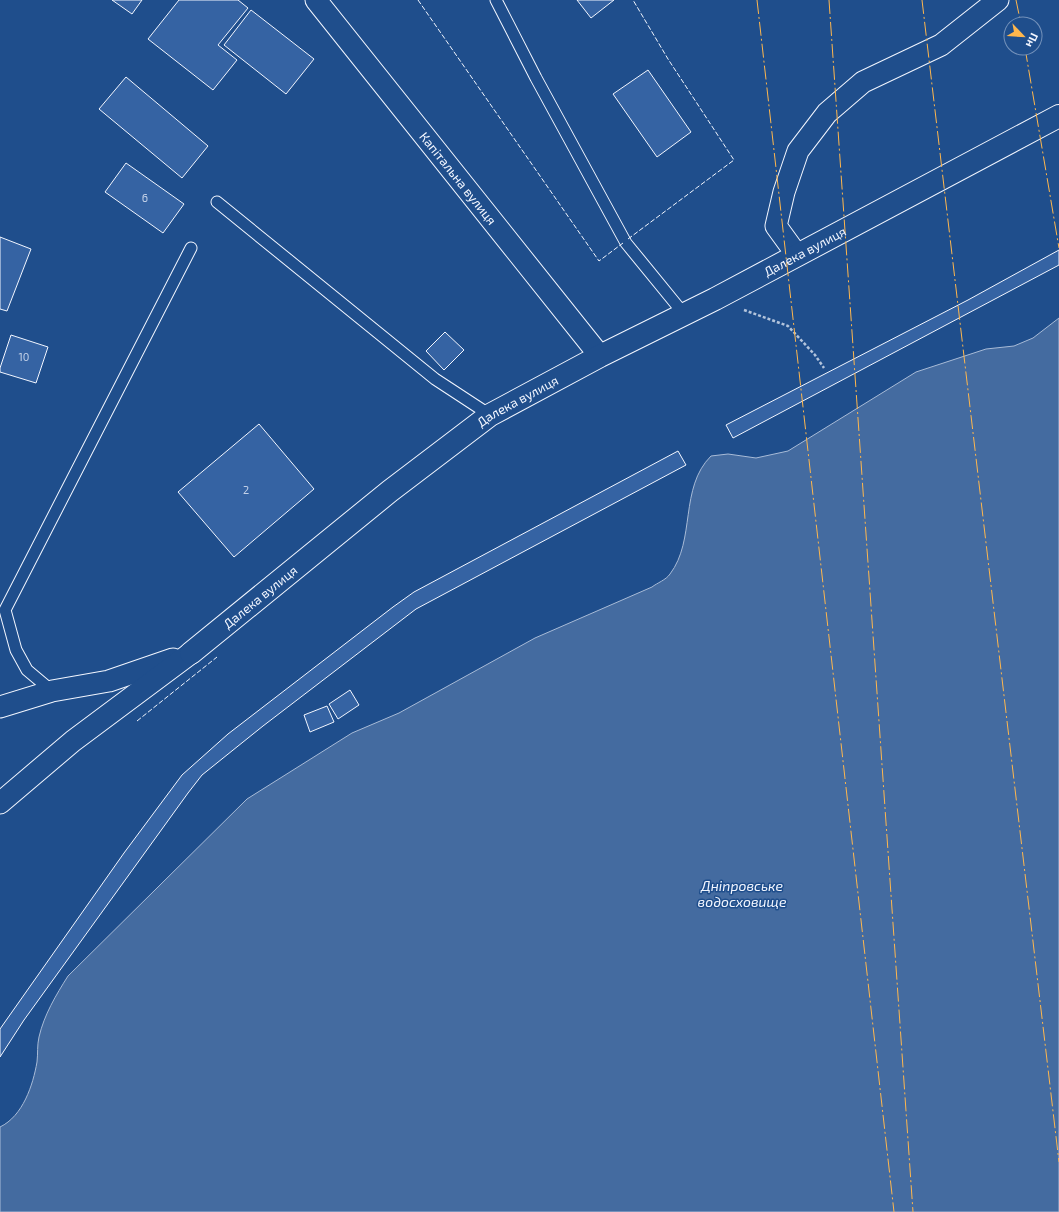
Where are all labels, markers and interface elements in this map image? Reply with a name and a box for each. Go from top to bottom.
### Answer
north arrow [1003,16,1043,56]
text: Пн [1024,31,1041,50]
street label: Капітальна вулиця [416,129,500,228]
house number: 6 [142,191,148,204]
street label: Далека вулиця [761,223,849,280]
house number: 10 [18,350,30,363]
street label: Далека вулиця [473,372,561,430]
house number: 2 [243,483,249,496]
street label: Далека вулиця [220,562,300,632]
water label: Дніпровське водосховище [698,877,787,910]

